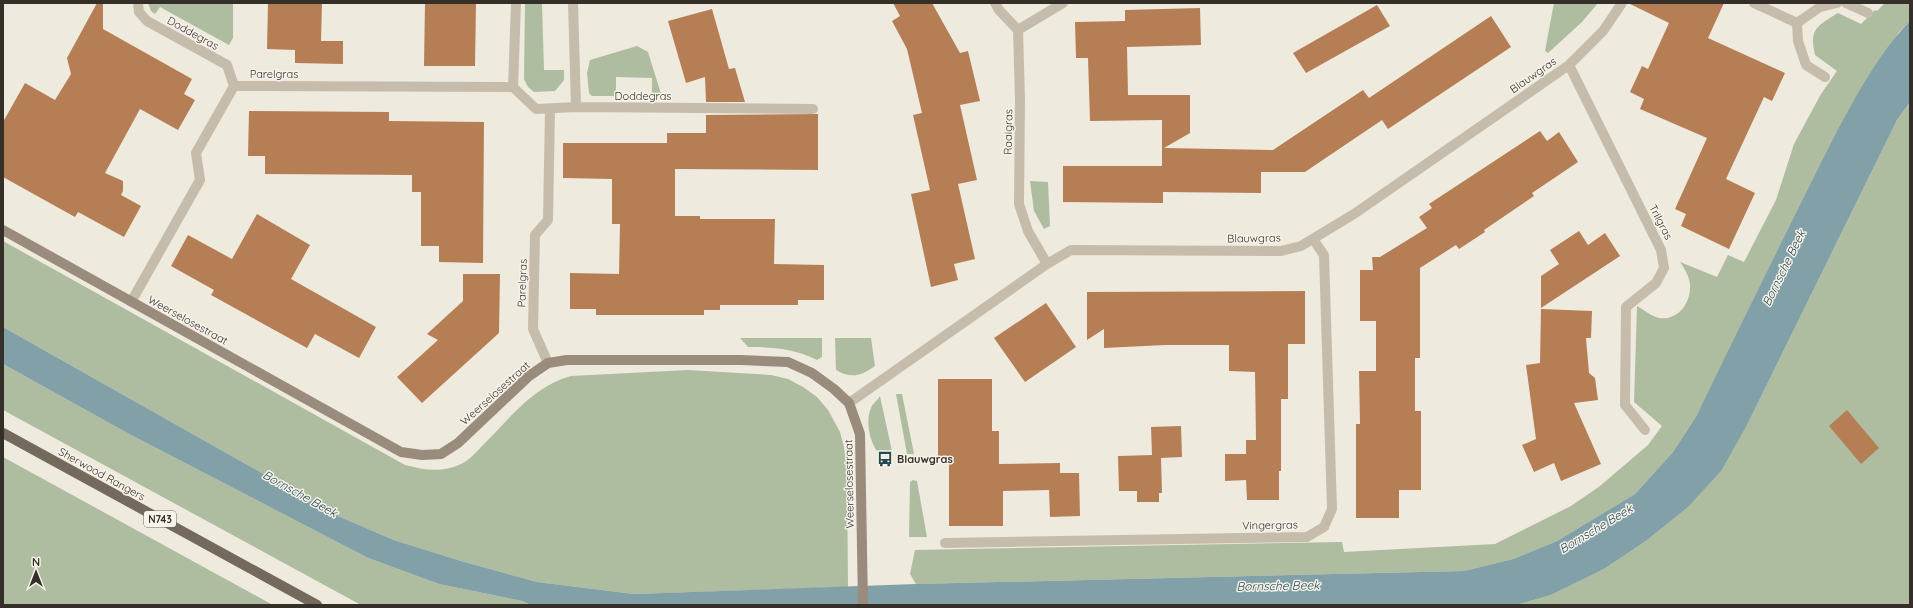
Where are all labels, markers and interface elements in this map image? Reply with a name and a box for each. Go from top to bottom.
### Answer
street label: Doddegras [165,13,221,53]
street label: Blauwgras [1507,54,1559,96]
street label: Parelgras [250,67,298,81]
street label: Doddegras [615,89,671,103]
street label: Raaigras [1001,109,1015,155]
street label: Trilgras [1646,202,1676,242]
water label: Bornsche Beek [1759,226,1809,308]
street label: Blauwgras [1227,231,1281,245]
street label: Parelgras [514,258,530,308]
street label: Weerselosestraat [146,292,231,348]
street label: Weerselosestraat [457,358,533,428]
street label: Weerselosestraat [841,439,857,529]
street label: Sherwood Rangers [56,444,148,504]
bus stop icon: Blauwgras [876,450,894,468]
place label: Blauwgras [897,452,953,466]
water label: Bornsche Beek [260,467,342,521]
water label: Bornsche Beek [1556,500,1637,556]
road number: N743 [144,511,176,527]
street label: Vingergras [1242,518,1298,532]
north arrow [16,552,56,592]
text: N [32,555,40,569]
water label: Bornsche Beek [1236,577,1321,594]

